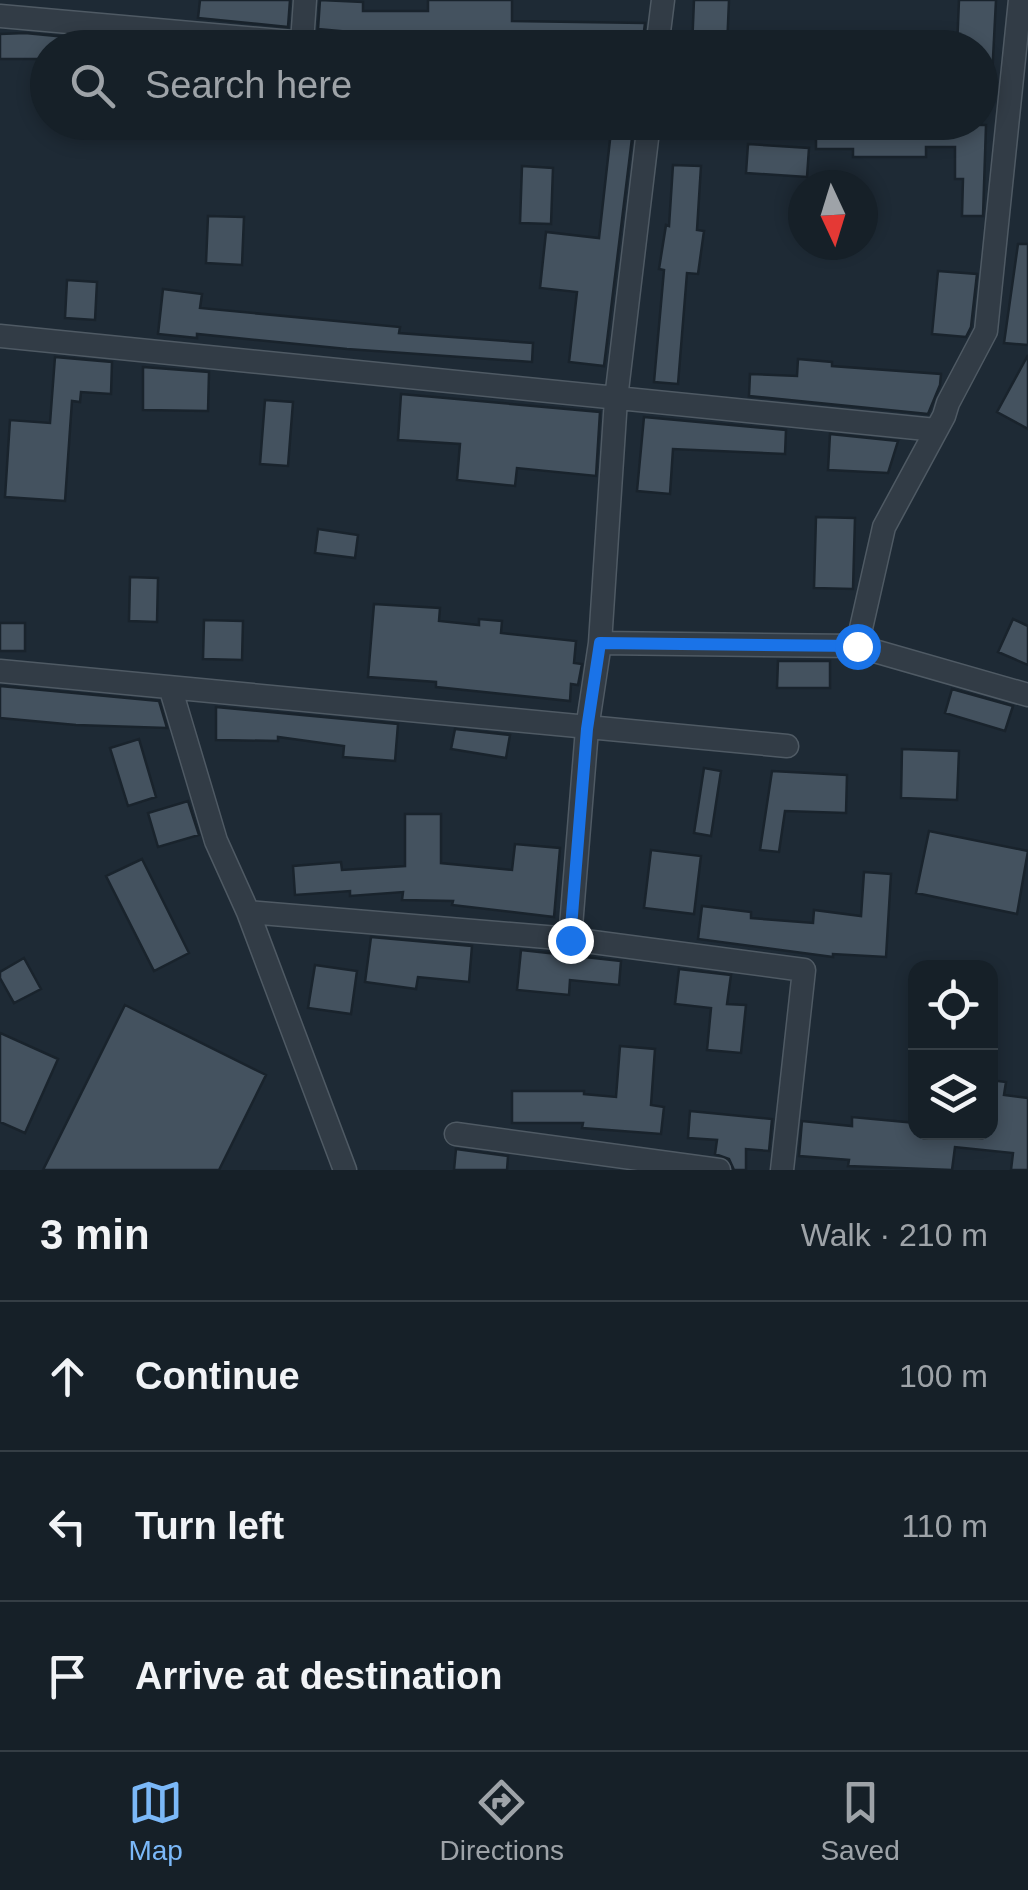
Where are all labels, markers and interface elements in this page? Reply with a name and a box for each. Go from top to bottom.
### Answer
search box [30,30,998,140]
icon: search [65,58,120,113]
text: Search here [145,64,352,106]
north arrow [788,170,878,260]
route start [835,624,881,670]
route end [548,918,594,964]
map controls [908,960,998,1140]
button: locate [908,960,998,1050]
button: layers [908,1050,998,1140]
text: 3 min [40,1211,150,1258]
text: Walk · 210 m [801,1217,988,1253]
icon: ahead [40,1349,95,1404]
text: Continue [135,1355,300,1397]
text: 100 m [899,1358,988,1394]
icon: left [40,1499,95,1554]
text: Turn left [135,1505,284,1547]
text: 110 m [901,1508,988,1544]
icon: arrive [40,1649,95,1704]
text: Arrive at destination [135,1655,502,1697]
tab: Map [128,1775,183,1867]
tab: Directions [440,1775,564,1867]
tab: Saved [820,1775,900,1867]

